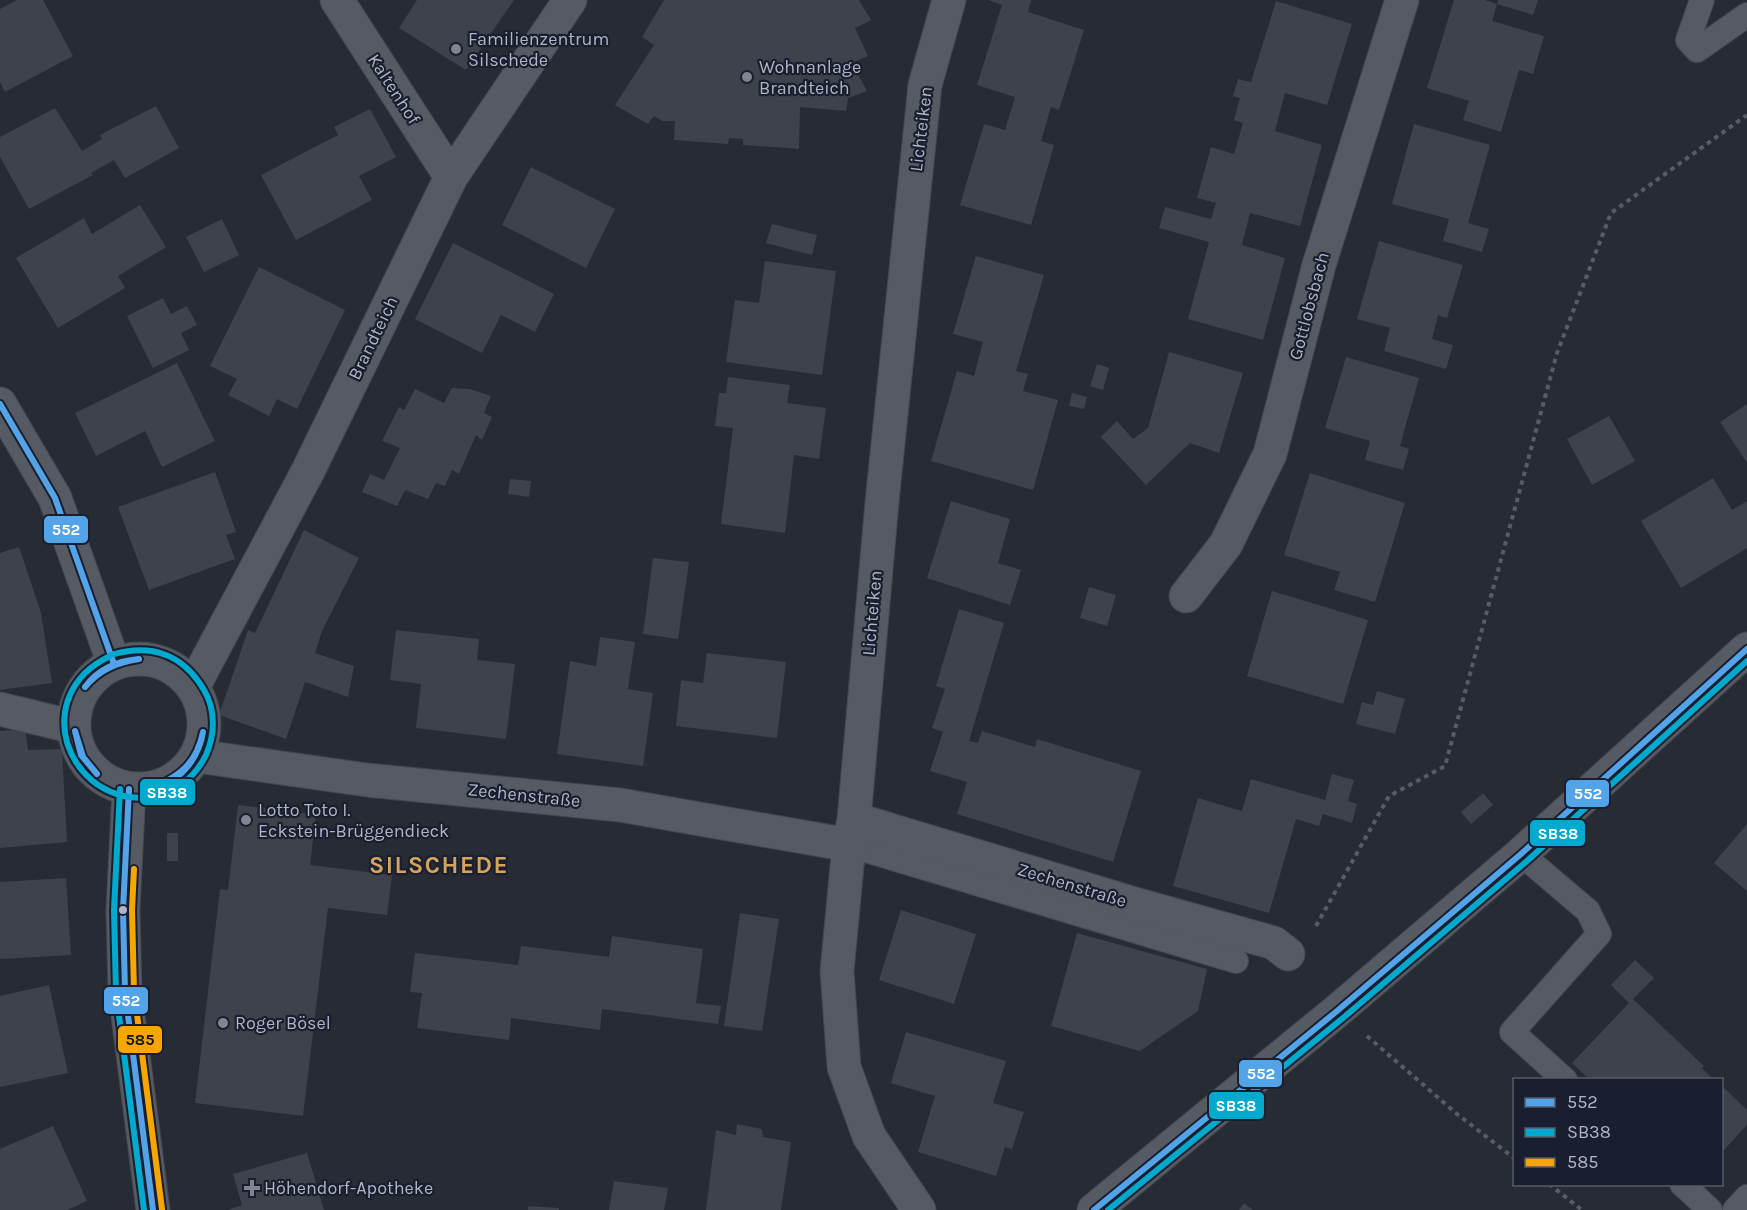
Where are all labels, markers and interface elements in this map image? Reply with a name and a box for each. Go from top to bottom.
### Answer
place label: Familienzentrum Silschede [468,28,609,71]
marker: Familienzentrum Silschede [449,42,463,56]
street label: Kaltenhof [363,50,425,129]
place label: Wohnanlage Brandteich [759,56,861,99]
marker: Wohnanlage Brandteich [740,70,754,84]
street label: Lichteiken [905,85,937,173]
street label: Gottlobsbach [1284,250,1334,362]
street label: Brandteich [343,292,403,384]
line badge: 552 [43,515,89,544]
text: 552 [52,520,80,539]
street label: Lichteiken [857,569,887,657]
line badge: SB38 [139,778,196,806]
street label: Zechenstraße [467,778,581,812]
line badge: 552 [1565,779,1610,808]
text: SB38 [147,783,187,802]
text: 552 [1574,784,1602,803]
place label: Lotto Toto I. Eckstein-Brüggendieck [258,799,449,842]
marker: Lotto Toto I. Eckstein-Brüggendieck [239,813,253,827]
line badge: SB38 [1529,819,1586,847]
text: SB38 [1538,824,1578,843]
district label: SILSCHEDE [369,851,509,879]
street label: Zechenstraße [1015,858,1129,912]
unlabelled marker [117,904,129,916]
line badge: 552 [103,986,149,1015]
text: 552 [112,991,140,1010]
place label: Roger Bösel [235,1012,331,1034]
marker: Roger Bösel [216,1016,230,1030]
line badge: 585 [117,1025,163,1054]
text: 585 [126,1030,154,1049]
line badge: 552 [1238,1059,1283,1088]
text: 552 [1247,1064,1275,1083]
legend [1513,1078,1723,1186]
line badge: SB38 [1208,1091,1265,1120]
text: 552 [1567,1091,1598,1113]
text: SB38 [1216,1096,1256,1115]
text: SB38 [1567,1121,1611,1143]
text: 585 [1567,1151,1598,1173]
place label: Höhendorf-Apotheke [264,1177,433,1199]
marker: Höhendorf-Apotheke [245,1181,259,1195]

